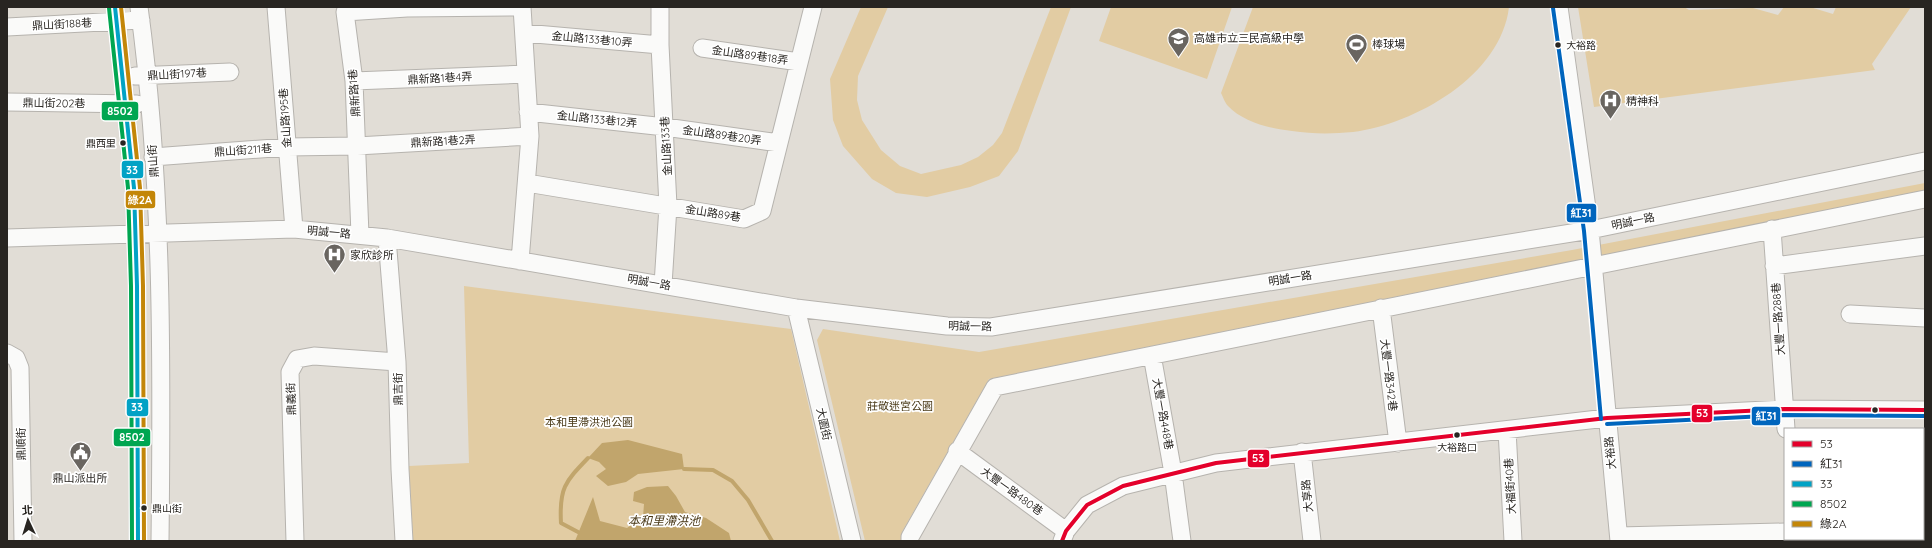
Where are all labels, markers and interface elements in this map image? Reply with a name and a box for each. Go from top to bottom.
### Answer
street label: 鼎山街188巷 [32,15,92,33]
school or university icon: 高雄市立三民高級中學 [1166,25,1192,58]
street label: 金山路133巷10弄 [551,28,633,50]
place label: 高雄市立三民高級中學 [1194,31,1304,45]
sports icon: 棒球場 [1344,31,1370,64]
place label: 棒球場 [1372,37,1405,51]
place label: 大裕路 [1566,39,1596,52]
marker: 大裕路 [1553,40,1563,50]
street label: 金山路89巷18弄 [711,43,789,67]
street label: 鼎山街197巷 [147,65,207,83]
street label: 鼎新路1巷 [345,69,363,117]
street label: 鼎新路1巷4弄 [407,69,473,87]
street label: 金山路195巷 [276,87,294,149]
hospital icon: 精神科 [1597,88,1623,121]
place label: 精神科 [1626,94,1659,108]
street label: 鼎山街202巷 [23,95,85,111]
line badge: 8502 [101,101,139,121]
text: 8502 [107,104,133,118]
street label: 金山路133巷12弄 [556,108,638,130]
street label: 金山路133巷 [657,116,675,176]
street label: 金山路89巷20弄 [682,123,762,147]
street label: 鼎新路1巷2弄 [410,132,476,150]
place label: 鼎西里 [86,137,116,150]
marker: 鼎西里 [118,138,128,148]
street label: 鼎山街211巷 [213,141,273,159]
street label: 鼎山街 [145,144,161,178]
line badge: 33 [121,160,144,179]
text: 33 [126,163,138,177]
line badge: 綠2A [125,190,156,209]
text: 綠2A [128,193,152,207]
street label: 金山路89巷 [684,202,742,224]
line badge: 紅31 [1566,203,1597,223]
text: 紅31 [1570,206,1592,220]
street label: 明誠一路 [1610,210,1656,232]
street label: 明誠一路 [306,223,352,241]
hospital icon: 家欣診所 [322,242,348,275]
place label: 家欣診所 [350,248,394,262]
street label: 明誠一路 [1267,268,1313,288]
street label: 明誠一路 [626,271,672,293]
street label: 大豐一路288巷 [1768,282,1788,356]
street label: 明誠一路 [948,319,992,333]
street label: 大豐一路342巷 [1378,338,1400,412]
street label: 鼎吉街 [391,372,405,406]
street label: 大豐一路448巷 [1150,377,1176,451]
street label: 鼎義街 [283,382,299,416]
line badge: 33 [126,398,149,417]
park label: 莊敬迷宮公園 [867,399,933,413]
text: 33 [131,400,143,414]
line badge: 53 [1691,404,1713,423]
unlabelled marker [1870,405,1880,415]
street label: 大園街 [813,406,835,442]
text: 53 [1696,406,1708,420]
line badge: 紅31 [1751,406,1781,426]
text: 紅31 [1755,409,1777,423]
park label: 本和里滯洪池公園 [545,415,633,429]
street label: 鼎順街 [14,427,28,461]
line badge: 8502 [113,428,151,447]
legend [1784,428,1924,540]
text: 8502 [119,430,145,444]
marker: 大裕路口 [1452,430,1462,440]
street label: 大裕路 [1601,436,1619,470]
text: 53 [1820,436,1833,451]
public building icon: 鼎山派出所 [67,439,93,472]
place label: 大裕路口 [1437,441,1477,454]
line badge: 53 [1247,449,1270,468]
text: 53 [1252,451,1264,465]
text: 紅31 [1820,456,1843,471]
street label: 大福街40巷 [1502,458,1518,514]
street label: 大豐一路480巷 [978,464,1046,518]
place label: 鼎山派出所 [53,471,108,485]
text: 33 [1820,476,1833,491]
street label: 大享路 [1298,479,1316,513]
text: 8502 [1820,496,1847,511]
north arrow [8,500,48,540]
place label: 鼎山街 [152,502,182,515]
text: 北 [21,503,33,517]
marker: 鼎山街 [139,503,149,513]
water label: 本和里滯洪池 [628,513,702,528]
text: 綠2A [1820,516,1847,531]

